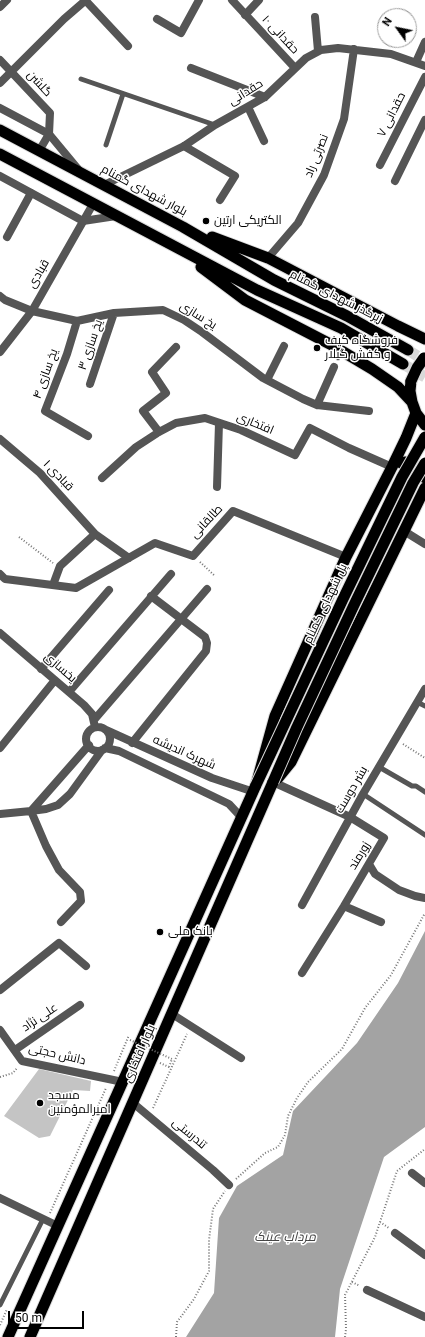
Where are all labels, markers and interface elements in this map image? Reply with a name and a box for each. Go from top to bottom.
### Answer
north arrow [377,8,417,48]
street label: حقدانی ۱۰ [259,13,301,57]
text: N [380,15,395,29]
street label: گلشن [23,68,55,100]
street label: حقدانی [226,77,266,109]
street label: حقدانی ۷ [375,90,409,140]
street label: نصرتی راد [302,132,332,180]
street label: بلوار شهدای گمنام [99,162,189,220]
place label: الکتریکی ارتین [214,214,282,228]
marker: الکتریکی ارتین [201,216,211,226]
street label: قبادی [25,257,53,291]
street label: زیرگذر شهدای گمنام [287,267,385,327]
street label: یخ سازی [177,299,219,333]
street label: یخ سازی ۳ [76,318,106,372]
place label: فروشگاه کیف و کفش گیلار [325,334,398,362]
marker: فروشگاه کیف و کفش گیلار [312,343,322,353]
street label: یخ سازی ۴ [30,347,62,401]
street label: افتخاری [234,410,276,438]
street label: قبادی ۱ [40,457,76,495]
street label: طالقانی [188,502,226,542]
street label: پل شهدای گمنام [301,562,351,646]
street label: یخسازی [41,650,79,686]
street label: شهرک اندیشه [150,733,218,773]
street label: بشر دوست [333,764,371,816]
street label: زورمند [346,839,374,873]
place label: بانک ملی [168,925,213,939]
marker: بانک ملی [155,927,165,937]
street label: علی نژاد [19,1001,61,1035]
street label: بلوار افتخاری [121,1023,159,1085]
street label: دانش حجتی [27,1041,87,1069]
place label: مسجد امیرالمؤمنین [48,1089,111,1117]
marker: مسجد امیرالمؤمنین [35,1098,45,1108]
street label: تندرستی [169,1116,209,1152]
water label: مرداب عینک [254,1230,316,1246]
scale bar [10,1303,86,1329]
text: 50 m [15,1311,42,1325]

